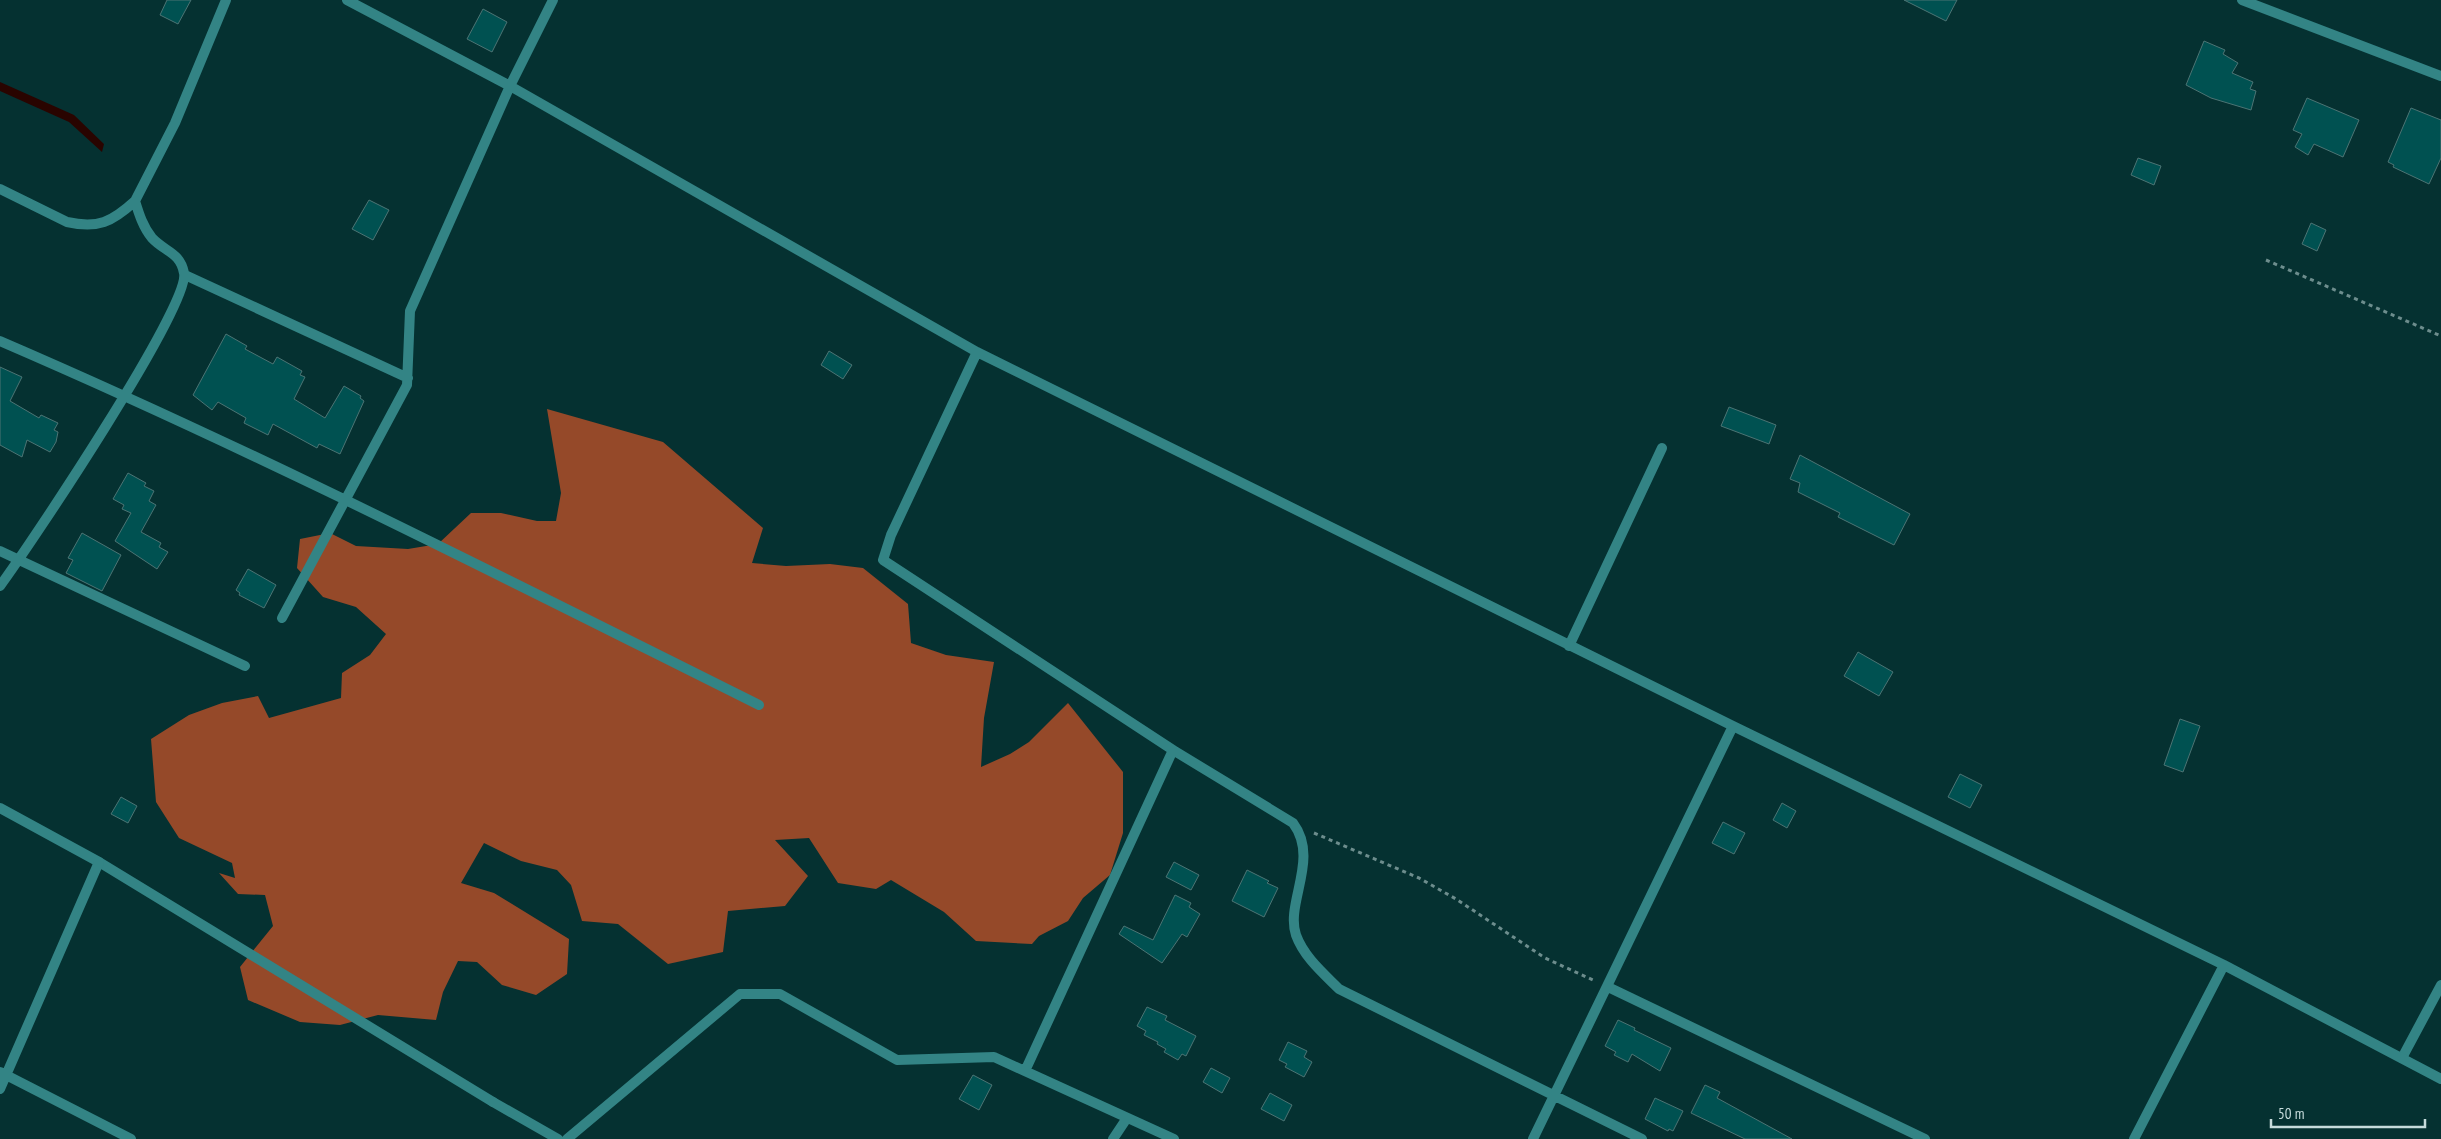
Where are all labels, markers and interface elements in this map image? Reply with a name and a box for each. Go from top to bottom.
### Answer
scale bar [2271,1096,2425,1128]
text: 50 m [2278,1104,2304,1123]

